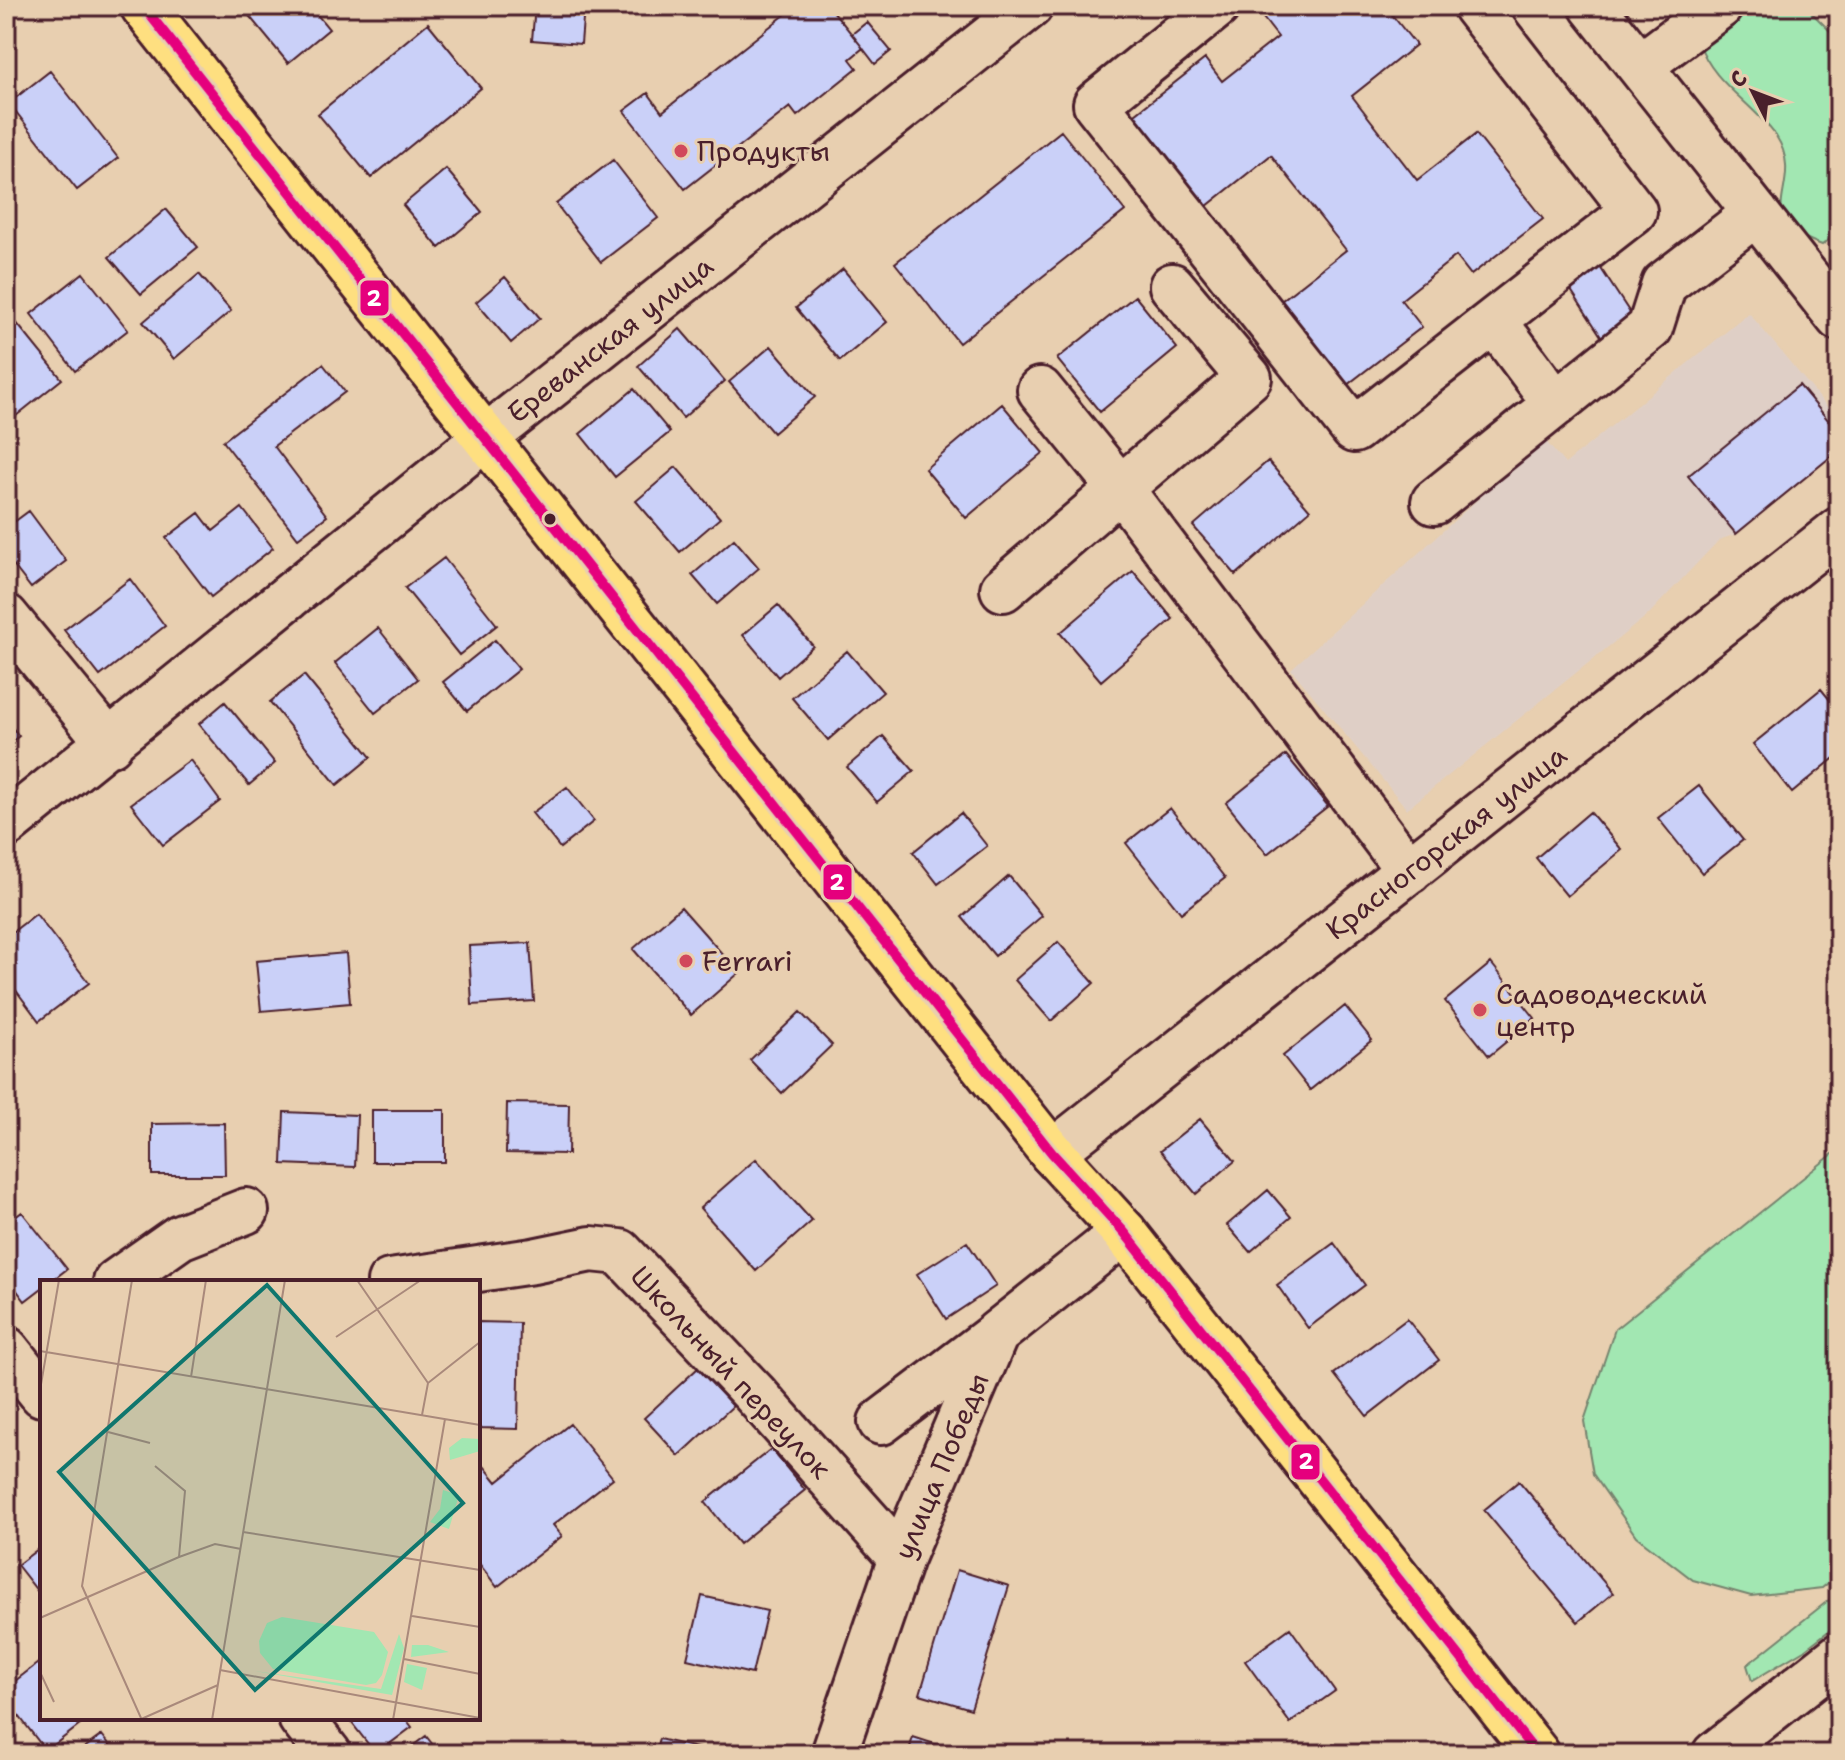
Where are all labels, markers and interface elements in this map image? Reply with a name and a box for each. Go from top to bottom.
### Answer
north arrow [1713,52,1793,132]
text: С [1723,64,1754,94]
place label: Продукты [697,132,830,170]
marker: Продукты [672,142,690,160]
street label: Ереванская улица [499,247,721,431]
line badge: 2 [359,279,390,317]
text: 2 [366,284,382,313]
unlabelled marker [542,511,558,527]
street label: Красногорская улица [1318,736,1574,948]
line badge: 2 [822,863,853,901]
text: 2 [829,868,845,897]
place label: Ferrari [702,942,793,980]
marker: Ferrari [677,952,695,970]
place label: Садоводческий центр [1496,975,1707,1045]
marker: Садоводческий центр [1471,1001,1489,1019]
street label: Школьный переулок [622,1257,840,1487]
inset map [40,1280,480,1720]
street label: улица Победы [885,1367,997,1565]
line badge: 2 [1290,1443,1321,1481]
text: 2 [1298,1447,1314,1476]

